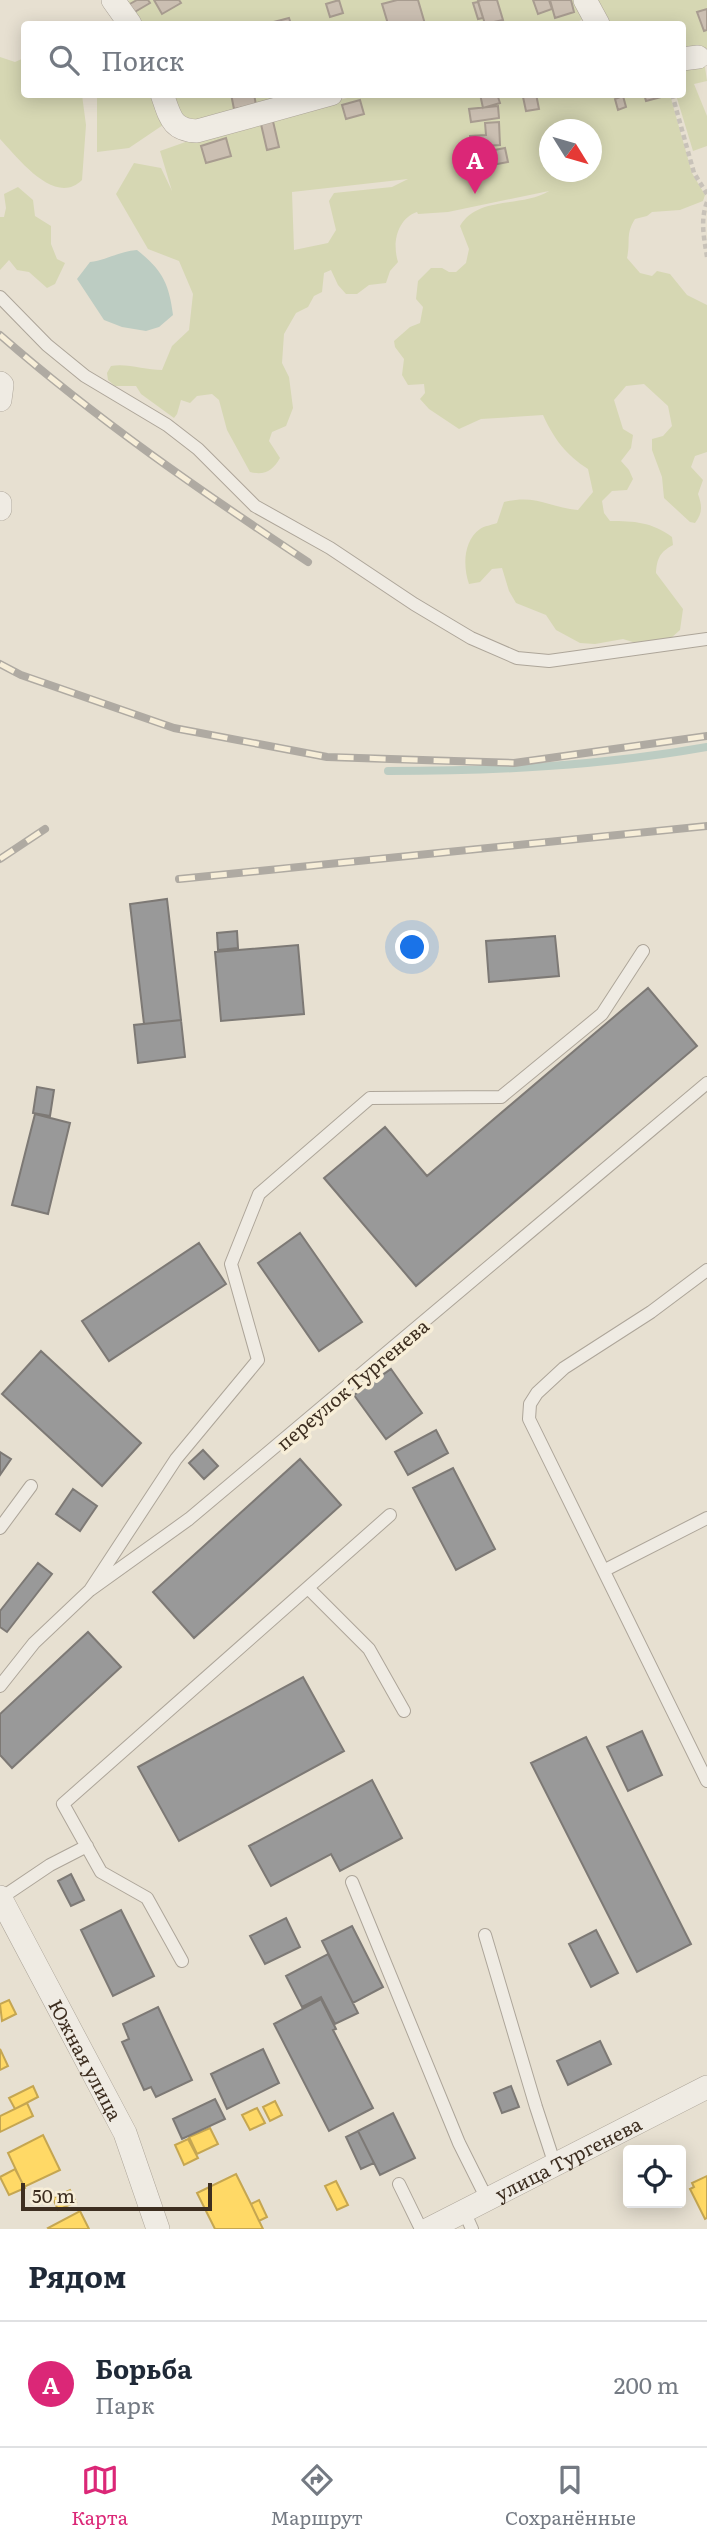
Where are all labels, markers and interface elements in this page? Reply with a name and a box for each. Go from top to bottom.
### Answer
search box [21,21,686,98]
text: Поиск [101,40,184,79]
icon: search [45,41,83,79]
north arrow [539,119,602,182]
pin: A [452,136,498,194]
your location [395,930,429,964]
street label: переулок Тургенева [270,1311,435,1456]
street label: Южная улица [42,1994,130,2126]
street label: улица Тургенева [490,2109,647,2207]
map controls [623,2145,686,2208]
button: locate [623,2145,686,2208]
scale bar [21,2180,212,2212]
text: 50 m [32,2181,75,2209]
text: Рядом [28,2253,126,2297]
text: Борьба [95,2348,192,2387]
text: A [42,2367,60,2401]
text: 200 m [614,2367,679,2401]
text: Парк [95,2387,155,2421]
tab: Карта [71,2461,128,2531]
tab: Маршрут [270,2461,363,2531]
tab: Сохранённые [505,2461,636,2531]

